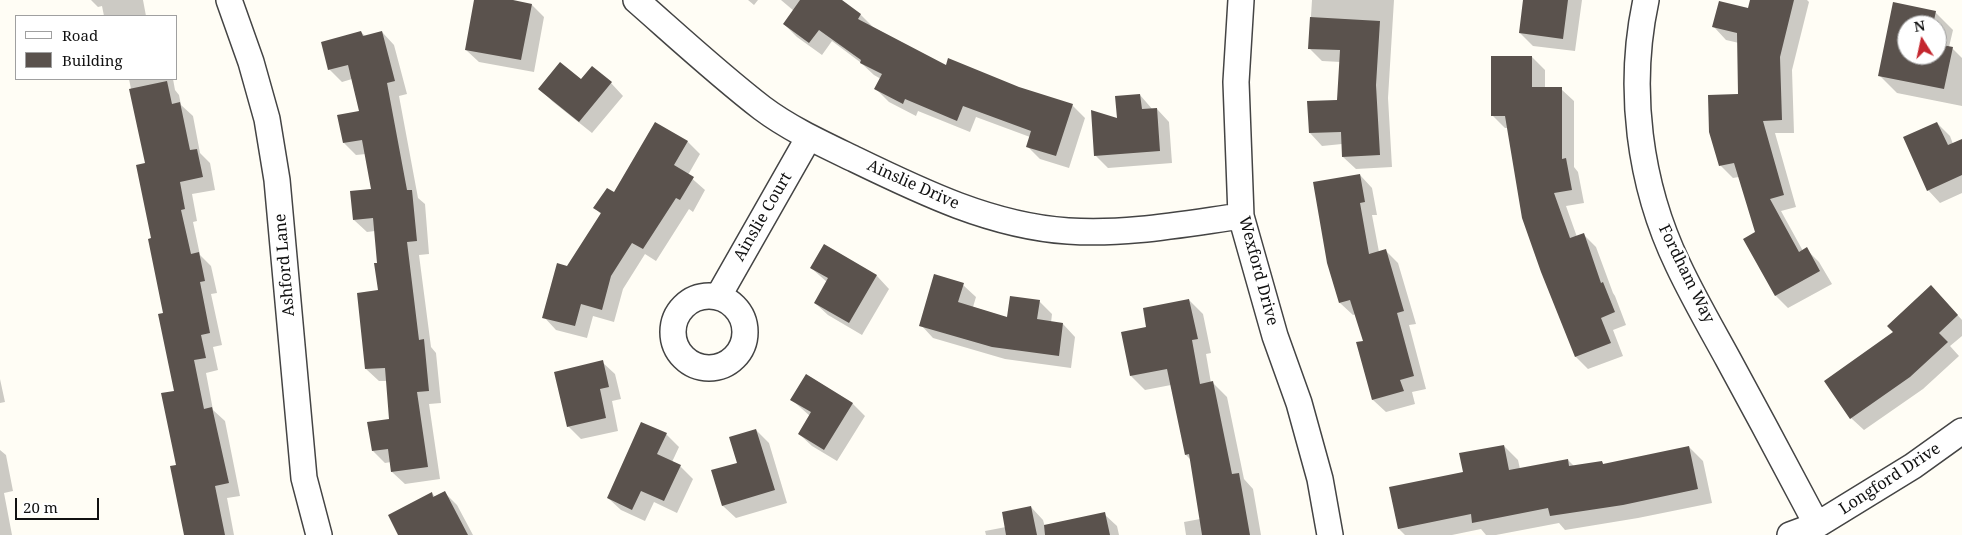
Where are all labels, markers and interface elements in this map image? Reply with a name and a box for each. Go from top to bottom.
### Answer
legend [15,15,178,80]
north arrow [1897,15,1947,65]
text: N [1912,15,1927,36]
text: Road [62,25,98,45]
text: Building [62,50,123,70]
street label: Ainslie Drive [864,156,962,214]
street label: Ainslie Court [730,169,796,265]
street label: Ashford Lane [271,213,299,317]
street label: Wexford Drive [1234,214,1282,328]
street label: Fordham Way [1654,222,1718,326]
street label: Longford Drive [1836,439,1944,519]
scale bar [18,488,101,520]
text: 20 m [23,497,58,517]

